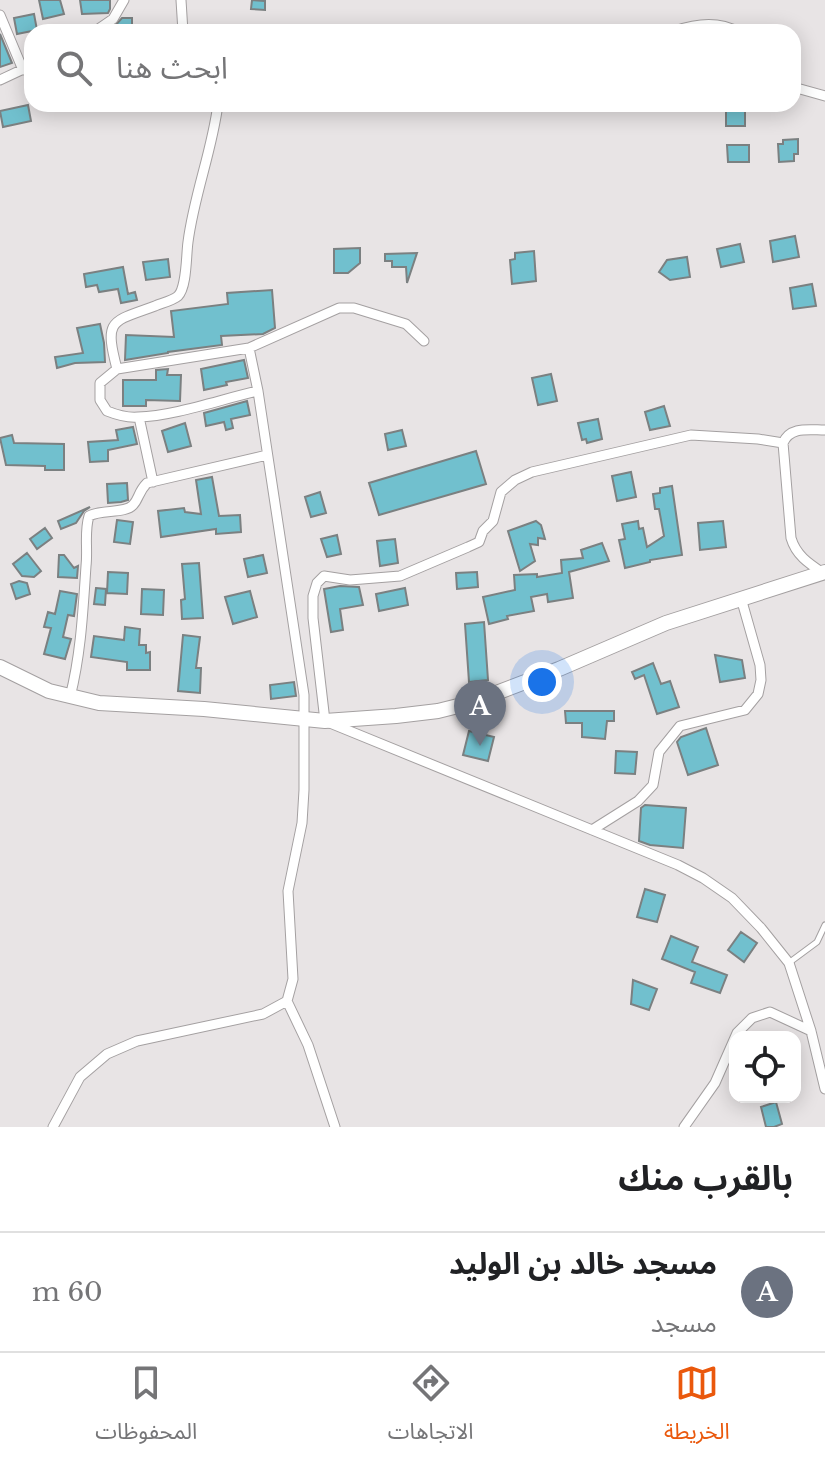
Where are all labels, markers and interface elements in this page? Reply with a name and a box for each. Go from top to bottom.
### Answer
search box [24,24,801,112]
icon: search [52,46,96,90]
text: ابحث هنا [116,49,228,86]
your location [522,662,562,702]
pin: A [454,680,506,746]
map controls [729,1031,801,1103]
button: locate [729,1031,801,1103]
text: بالقرب منك [618,1157,793,1199]
text: مسجد خالد بن الوليد [449,1245,717,1282]
text: 60 m [32,1276,103,1308]
text: A [756,1276,778,1308]
text: مسجد [651,1307,717,1339]
tab: المحفوظات [95,1361,197,1455]
tab: الاتجاهات [388,1361,474,1455]
tab: الخريطة [664,1361,730,1455]

